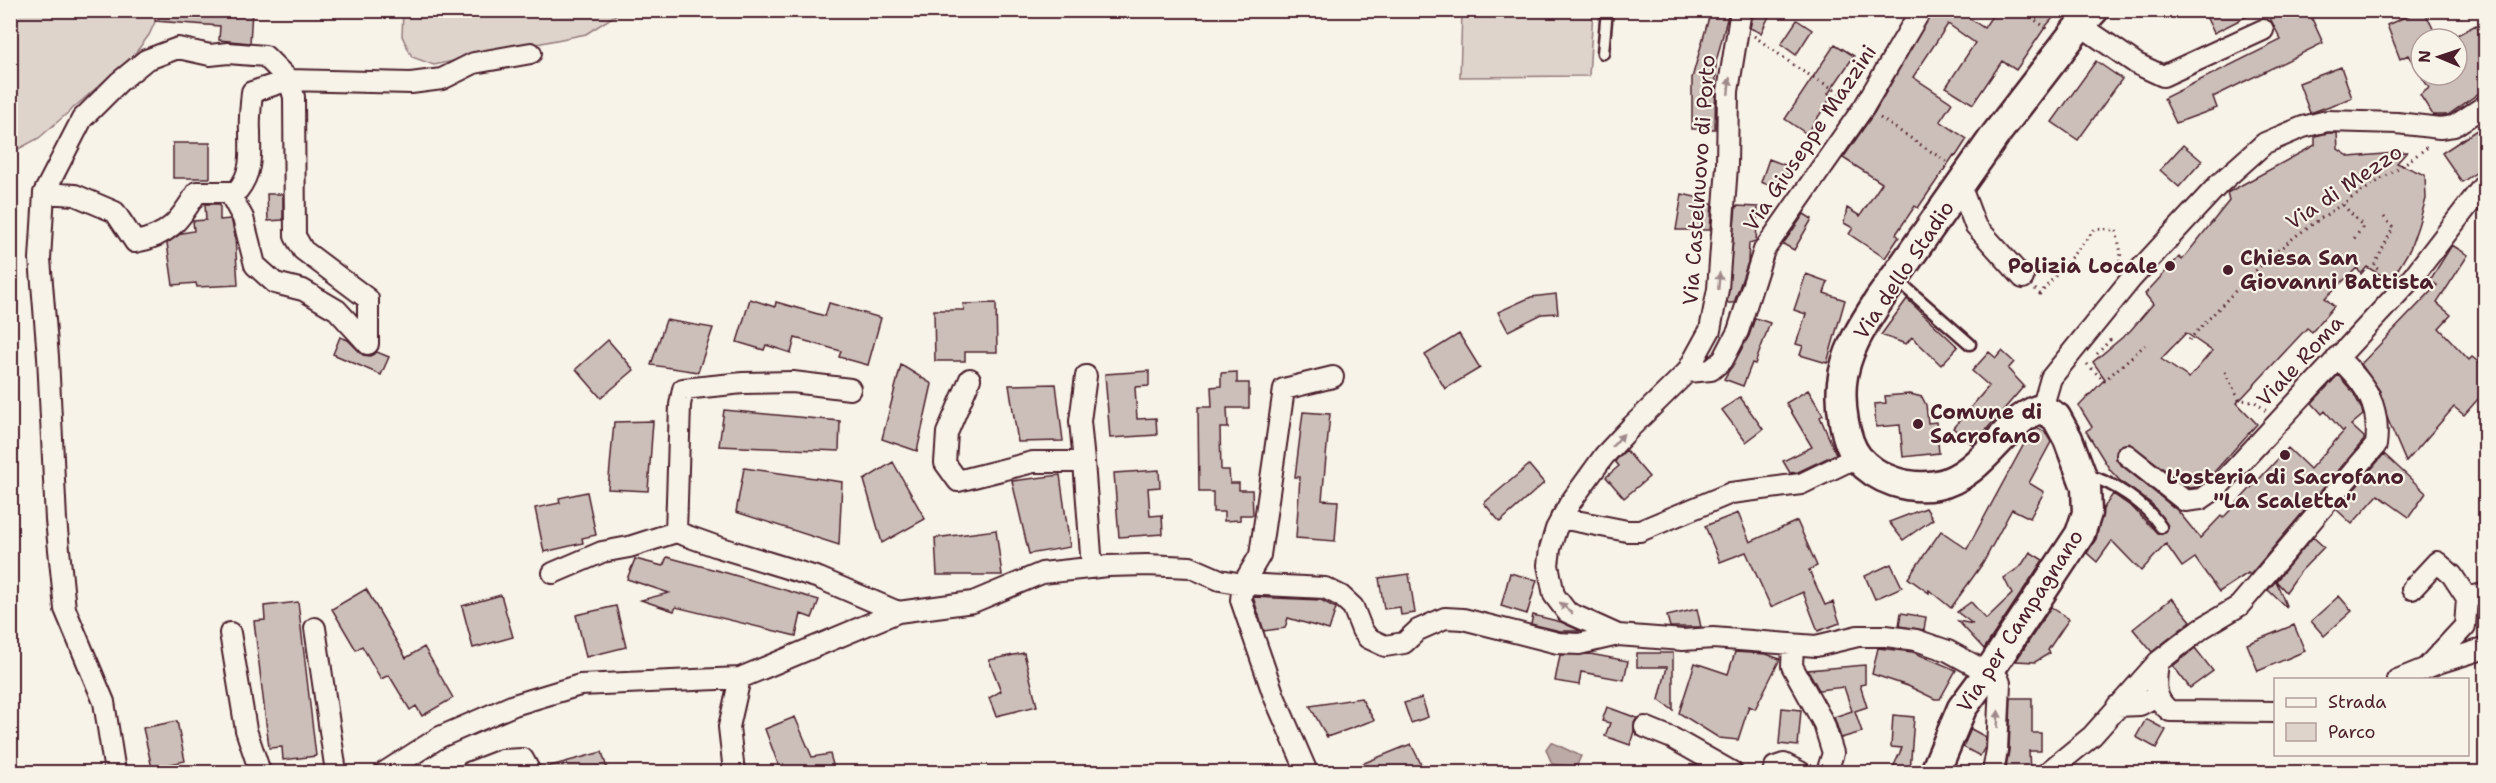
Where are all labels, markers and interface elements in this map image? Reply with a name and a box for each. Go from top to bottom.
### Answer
north arrow [2409,27,2469,87]
street label: Via Giuseppe Mazzini [1737,39,1883,237]
text: N [2414,50,2435,63]
street label: Via Castelnuovo di Porto [1676,54,1722,306]
one-way arrow [1724,77,1734,96]
street label: Via di Mezzo [2280,138,2408,236]
street label: Via dello Stadio [1847,195,1961,345]
place label: Chiesa San Giovanni Battista [2240,244,2434,296]
place label: Polizia Locale [2008,252,2158,280]
marker: Polizia Locale [2163,259,2177,273]
marker: Chiesa San Giovanni Battista [2221,263,2235,277]
one-way arrow [1714,271,1723,290]
street label: Viale Roma [2250,309,2350,413]
place label: Comune di Sacrofano [1930,398,2042,450]
marker: Comune di Sacrofano [1911,417,1925,431]
one-way arrow [1611,433,1624,448]
marker: L'osteria di Sacrofano "La Scaletta" [2278,448,2292,462]
place label: L'osteria di Sacrofano "La Scaletta" [2166,463,2404,515]
street label: Via per Campagnano [1950,524,2090,718]
one-way arrow [1559,601,1574,615]
legend [2274,678,2469,756]
text: Strada [2328,690,2387,714]
one-way arrow [1994,710,2003,729]
text: Parco [2328,720,2376,744]

